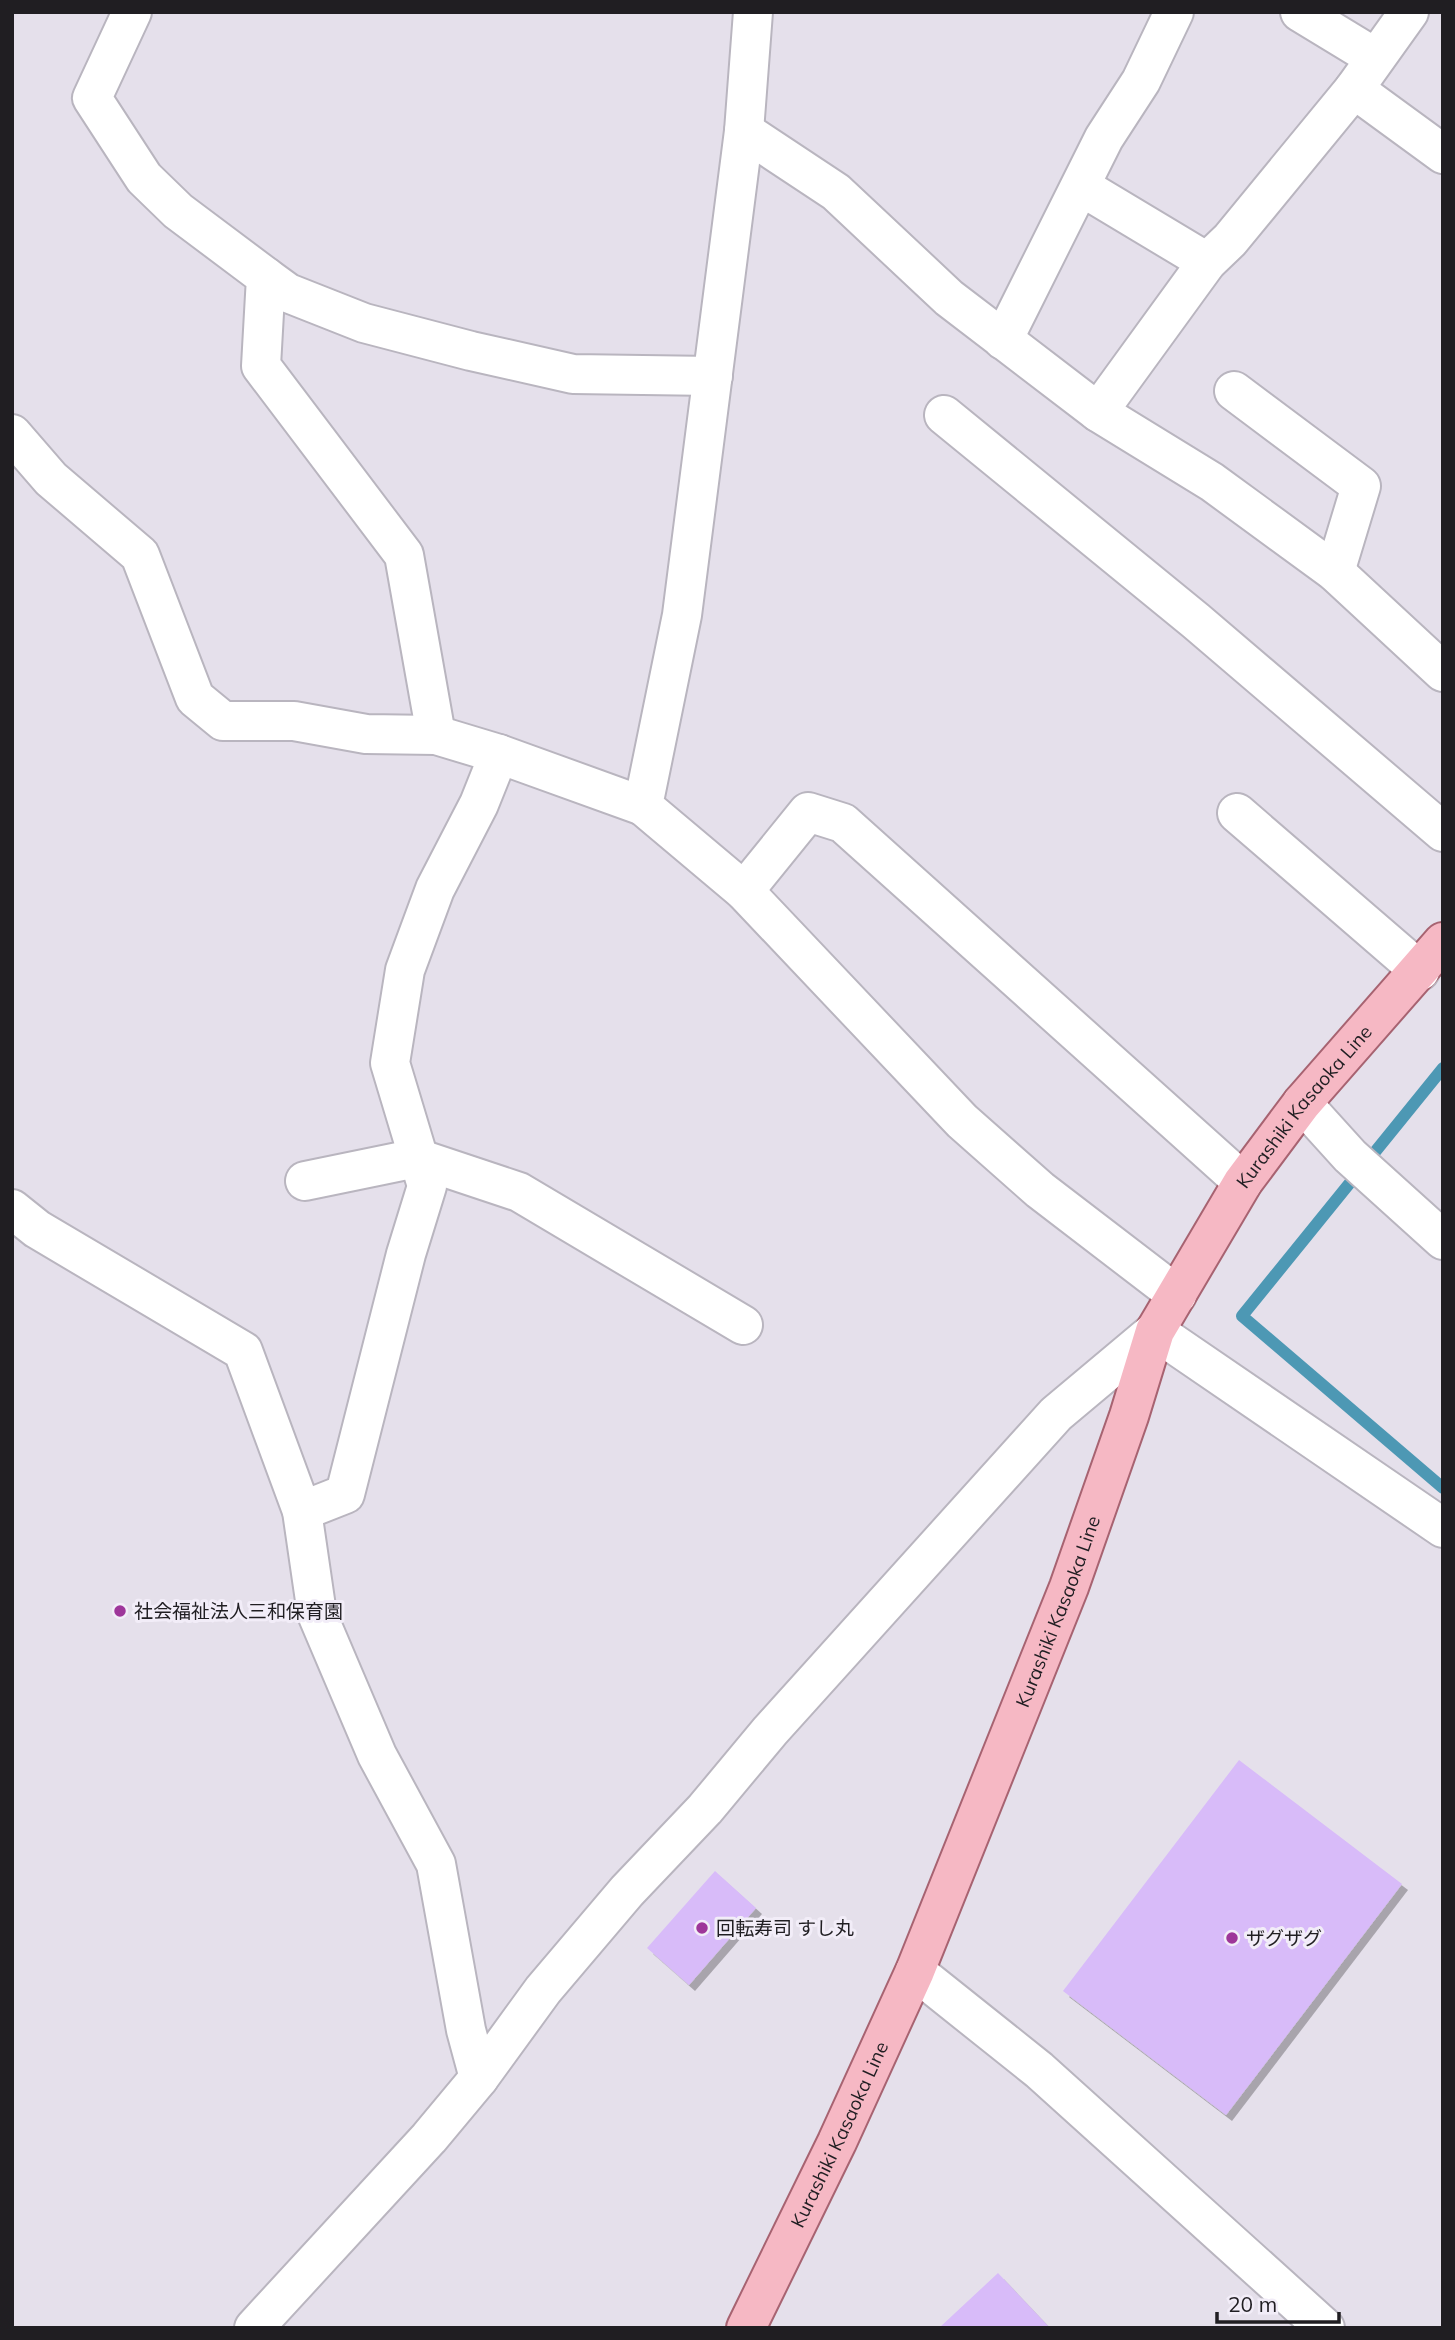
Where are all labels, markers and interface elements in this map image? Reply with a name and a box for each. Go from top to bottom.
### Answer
street label: Kurashiki Kasaoka Line [1231,1020,1377,1193]
street label: Kurashiki Kasaoka Line [1010,1512,1105,1711]
place label: 社会福祉法人三和保育園 [134,1599,343,1623]
marker: 社会福祉法人三和保育園 [112,1603,128,1619]
place label: 回転寿司 すし丸 [716,1916,854,1940]
marker: 回転寿司 すし丸 [694,1920,710,1936]
place label: ザグザグ [1246,1926,1322,1950]
marker: ザグザグ [1224,1930,1240,1946]
street label: Kurashiki Kasaoka Line [785,2037,893,2231]
scale bar [1217,2280,1340,2324]
text: 20 m [1228,2291,1277,2317]

